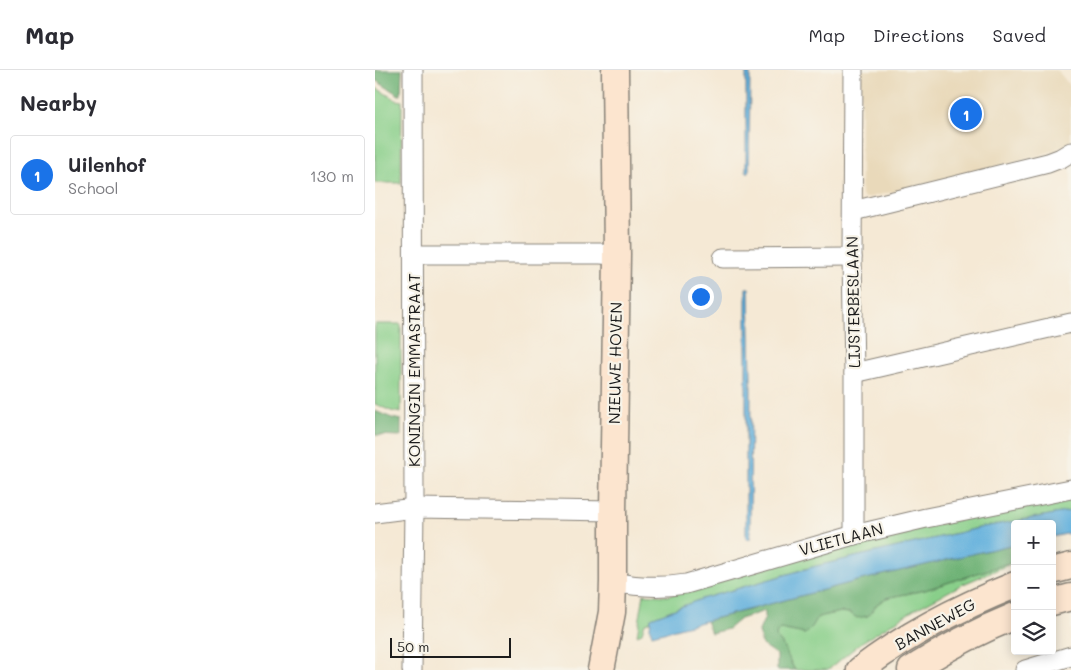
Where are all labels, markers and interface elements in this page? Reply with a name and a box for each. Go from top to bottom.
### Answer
text: Map [25,19,74,50]
text: Map [808,23,845,47]
text: Directions [873,23,965,47]
text: Saved [993,23,1046,47]
text: Nearby [20,89,97,116]
pin: 1 [950,95,982,133]
text: Uilenhof [68,152,146,177]
text: 1 [33,165,41,186]
text: 130 m [310,165,354,186]
text: School [68,177,118,198]
street label: LIJSTERBESLAAN [841,236,864,368]
street label: KONINGIN EMMASTRAAT [403,273,424,467]
your location [688,284,714,310]
street label: NIEUWE HOVEN [603,302,626,424]
street label: VLIETLAAN [797,517,885,560]
map controls [1011,520,1056,655]
button: + [1011,520,1056,565]
button: − [1011,565,1056,610]
street label: BANNEWEG [891,593,979,654]
button: layers [1011,610,1056,655]
scale bar [390,635,511,658]
text: 50 m [397,637,429,656]

